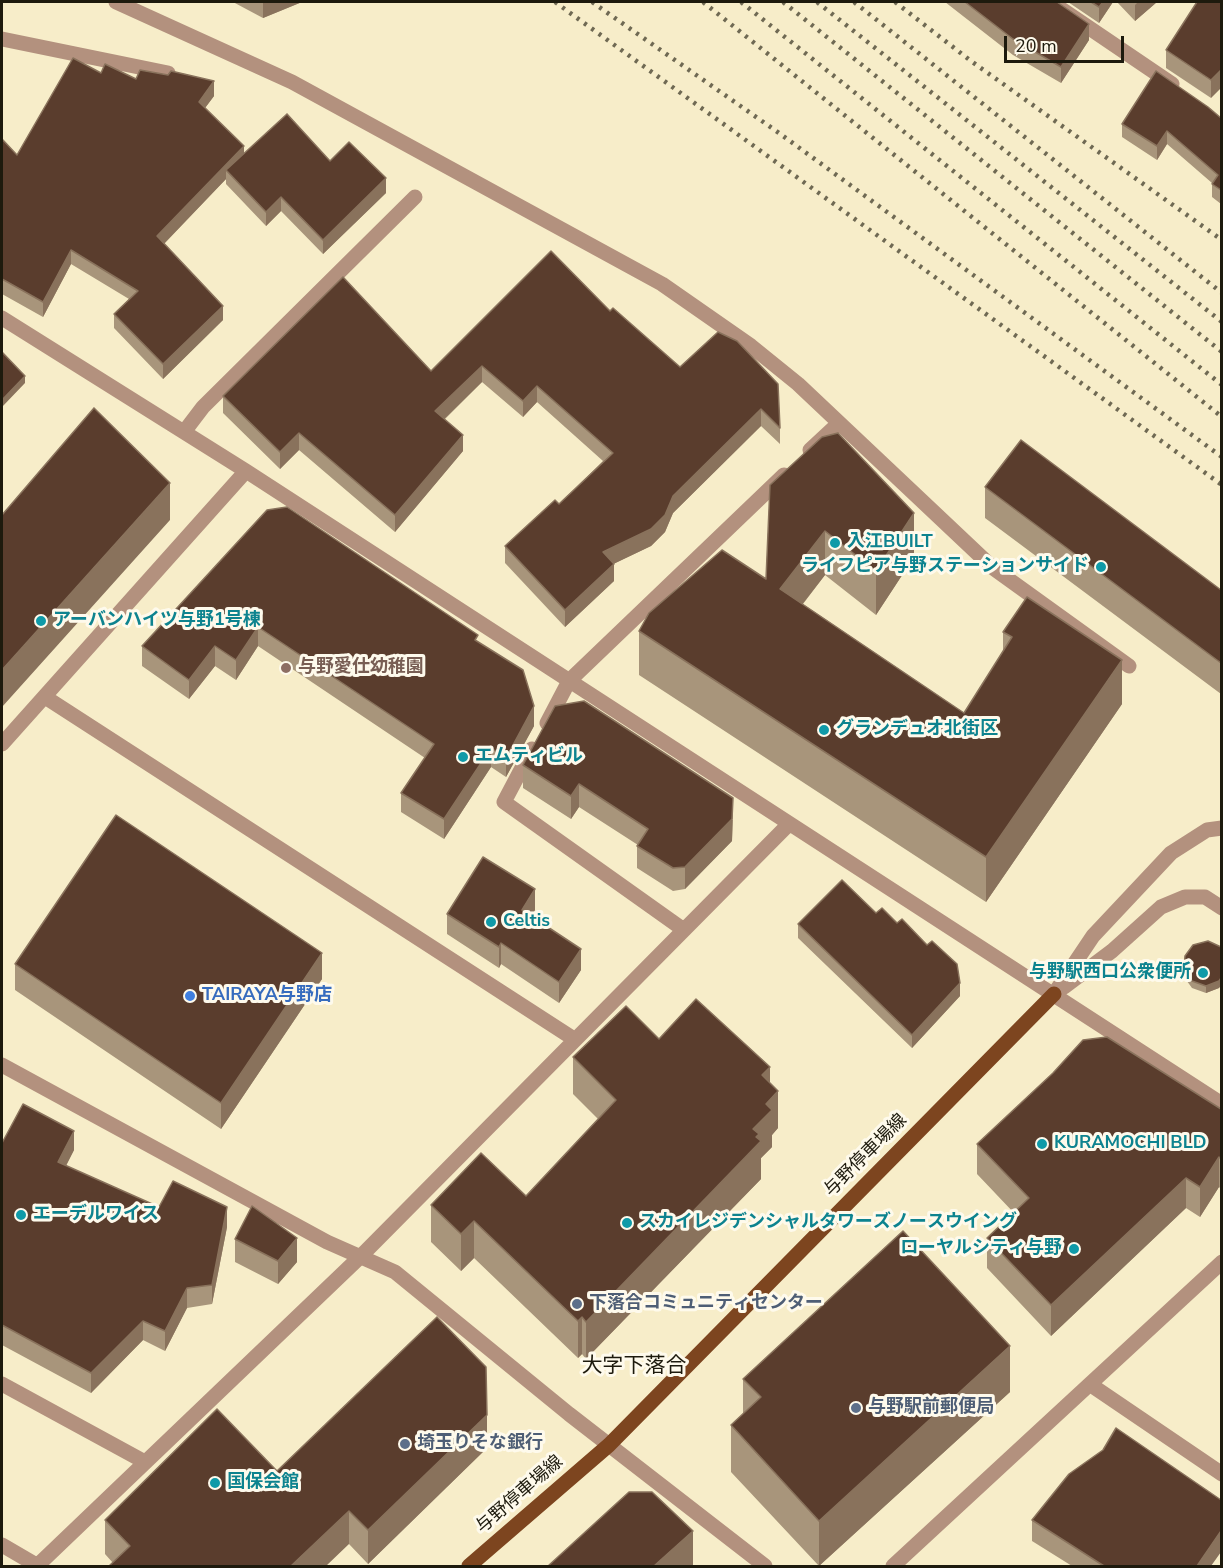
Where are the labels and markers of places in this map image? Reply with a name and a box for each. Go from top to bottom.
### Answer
place label: 入江BUILT [847,532,933,554]
marker: 入江BUILT [828,536,842,550]
place label: ライフピア与野ステーションサイド [801,556,1089,578]
marker: ライフピア与野ステーションサイド [1094,560,1108,574]
place label: アーバンハイツ与野1号棟 [53,610,261,632]
marker: アーバンハイツ与野1号棟 [34,614,48,628]
place label: 与野愛仕幼稚園 [298,657,424,679]
marker: 与野愛仕幼稚園 [279,661,293,675]
place label: グランデュオ北街区 [836,719,998,741]
marker: グランデュオ北街区 [817,723,831,737]
place label: エムティビル [475,746,583,768]
marker: エムティビル [456,750,470,764]
place label: Celtis [503,911,550,933]
marker: Celtis [484,915,498,929]
place label: 与野駅西口公衆便所 [1029,962,1191,984]
marker: 与野駅西口公衆便所 [1196,966,1210,980]
place label: TAIRAYA与野店 [202,985,332,1007]
marker: TAIRAYA与野店 [183,989,197,1003]
place label: KURAMOCHI BLD [1054,1133,1207,1155]
marker: KURAMOCHI BLD [1035,1137,1049,1151]
place label: エーデルワイス [33,1204,159,1226]
marker: エーデルワイス [14,1208,28,1222]
place label: スカイレジデンシャルタワーズノースウイング [639,1212,1017,1234]
marker: スカイレジデンシャルタワーズノースウイング [620,1216,634,1230]
place label: ローヤルシティ与野 [900,1238,1062,1260]
marker: ローヤルシティ与野 [1067,1242,1081,1256]
place label: 下落合コミュニティセンター [589,1293,823,1315]
marker: 下落合コミュニティセンター [570,1297,584,1311]
place label: 与野駅前郵便局 [868,1397,994,1419]
marker: 与野駅前郵便局 [849,1401,863,1415]
place label: 埼玉りそな銀行 [417,1433,543,1455]
marker: 埼玉りそな銀行 [398,1437,412,1451]
place label: 国保会館 [227,1472,299,1494]
marker: 国保会館 [208,1476,222,1490]

